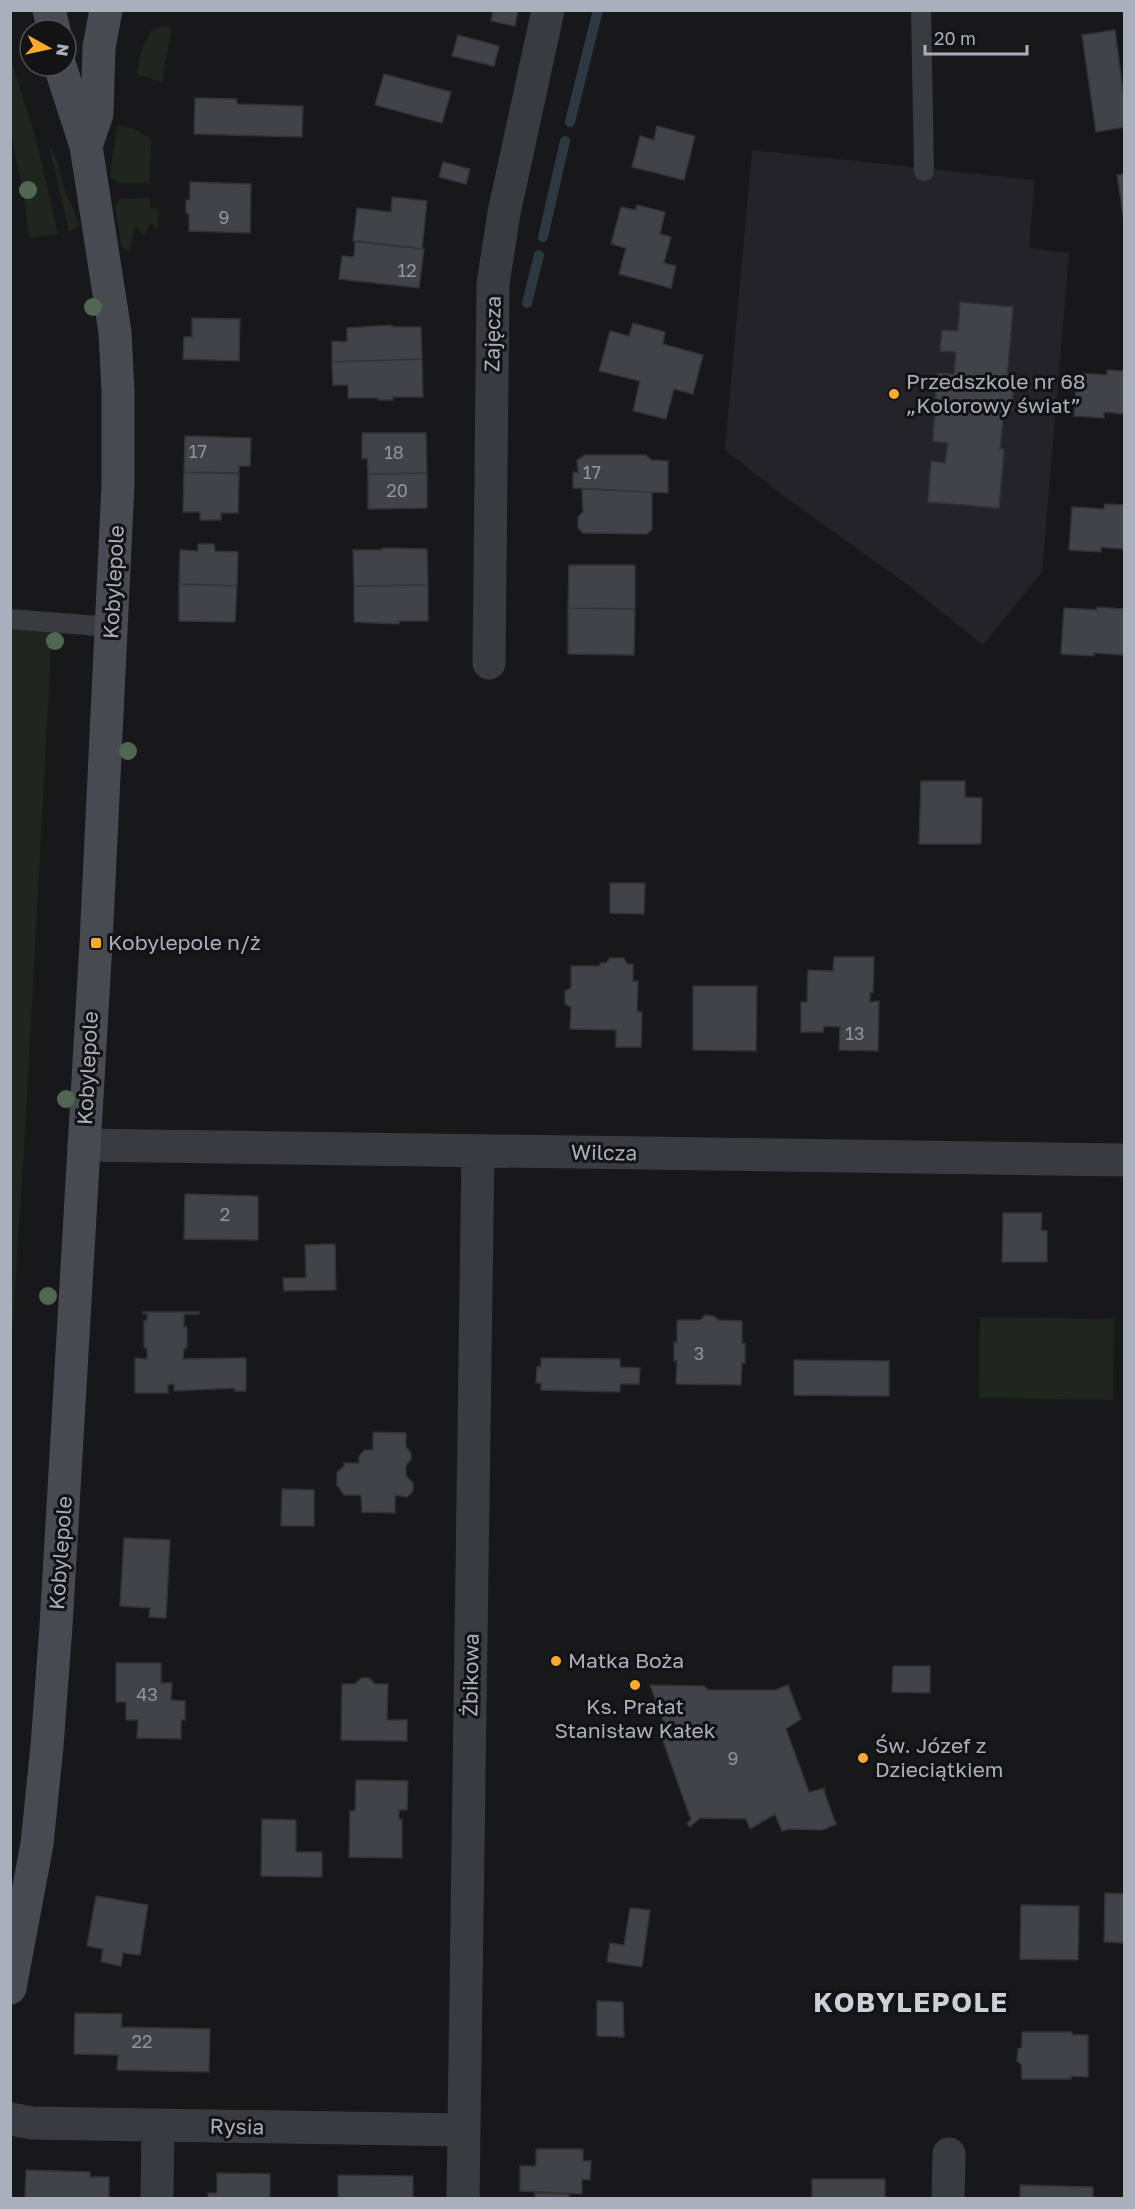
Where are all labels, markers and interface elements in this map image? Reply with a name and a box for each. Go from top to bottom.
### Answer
north arrow [18,18,78,78]
scale bar [925,18,1027,56]
text: 20 m [934,27,976,49]
text: N [52,43,74,58]
house number: 9 [219,206,229,228]
house number: 12 [397,259,417,281]
street label: Zajęcza [478,296,506,372]
place label: Przedszkole nr 68 „Kolorowy świat” [906,368,1086,418]
marker: Przedszkole nr 68 „Kolorowy świat” [887,387,901,401]
house number: 17 [189,440,207,462]
house number: 18 [384,441,404,463]
house number: 17 [583,461,601,483]
house number: 20 [386,479,408,501]
street label: Kobylepole [97,524,129,639]
place label: Kobylepole n/ż [108,929,261,955]
marker: Kobylepole n/ż [89,936,103,950]
street label: Kobylepole [71,1010,103,1125]
house number: 13 [845,1022,865,1044]
street label: Wilcza [571,1138,637,1166]
house number: 2 [220,1203,230,1225]
house number: 3 [694,1342,704,1364]
street label: Kobylepole [43,1495,77,1611]
street label: Żbikowa [456,1633,484,1717]
place label: Matka Boża [568,1647,684,1673]
marker: Matka Boża [549,1654,563,1668]
marker: Ks. Prałat Stanisław Kałek [628,1678,642,1692]
house number: 43 [136,1683,158,1705]
place label: Ks. Prałat Stanisław Kałek [554,1693,716,1743]
place label: Św. Józef z Dzieciątkiem [875,1732,1003,1782]
house number: 9 [728,1747,738,1769]
marker: Św. Józef z Dzieciątkiem [856,1751,870,1765]
district label: KOBYLEPOLE [813,1986,1009,2018]
house number: 22 [132,2030,152,2052]
street label: Rysia [209,2113,265,2139]

